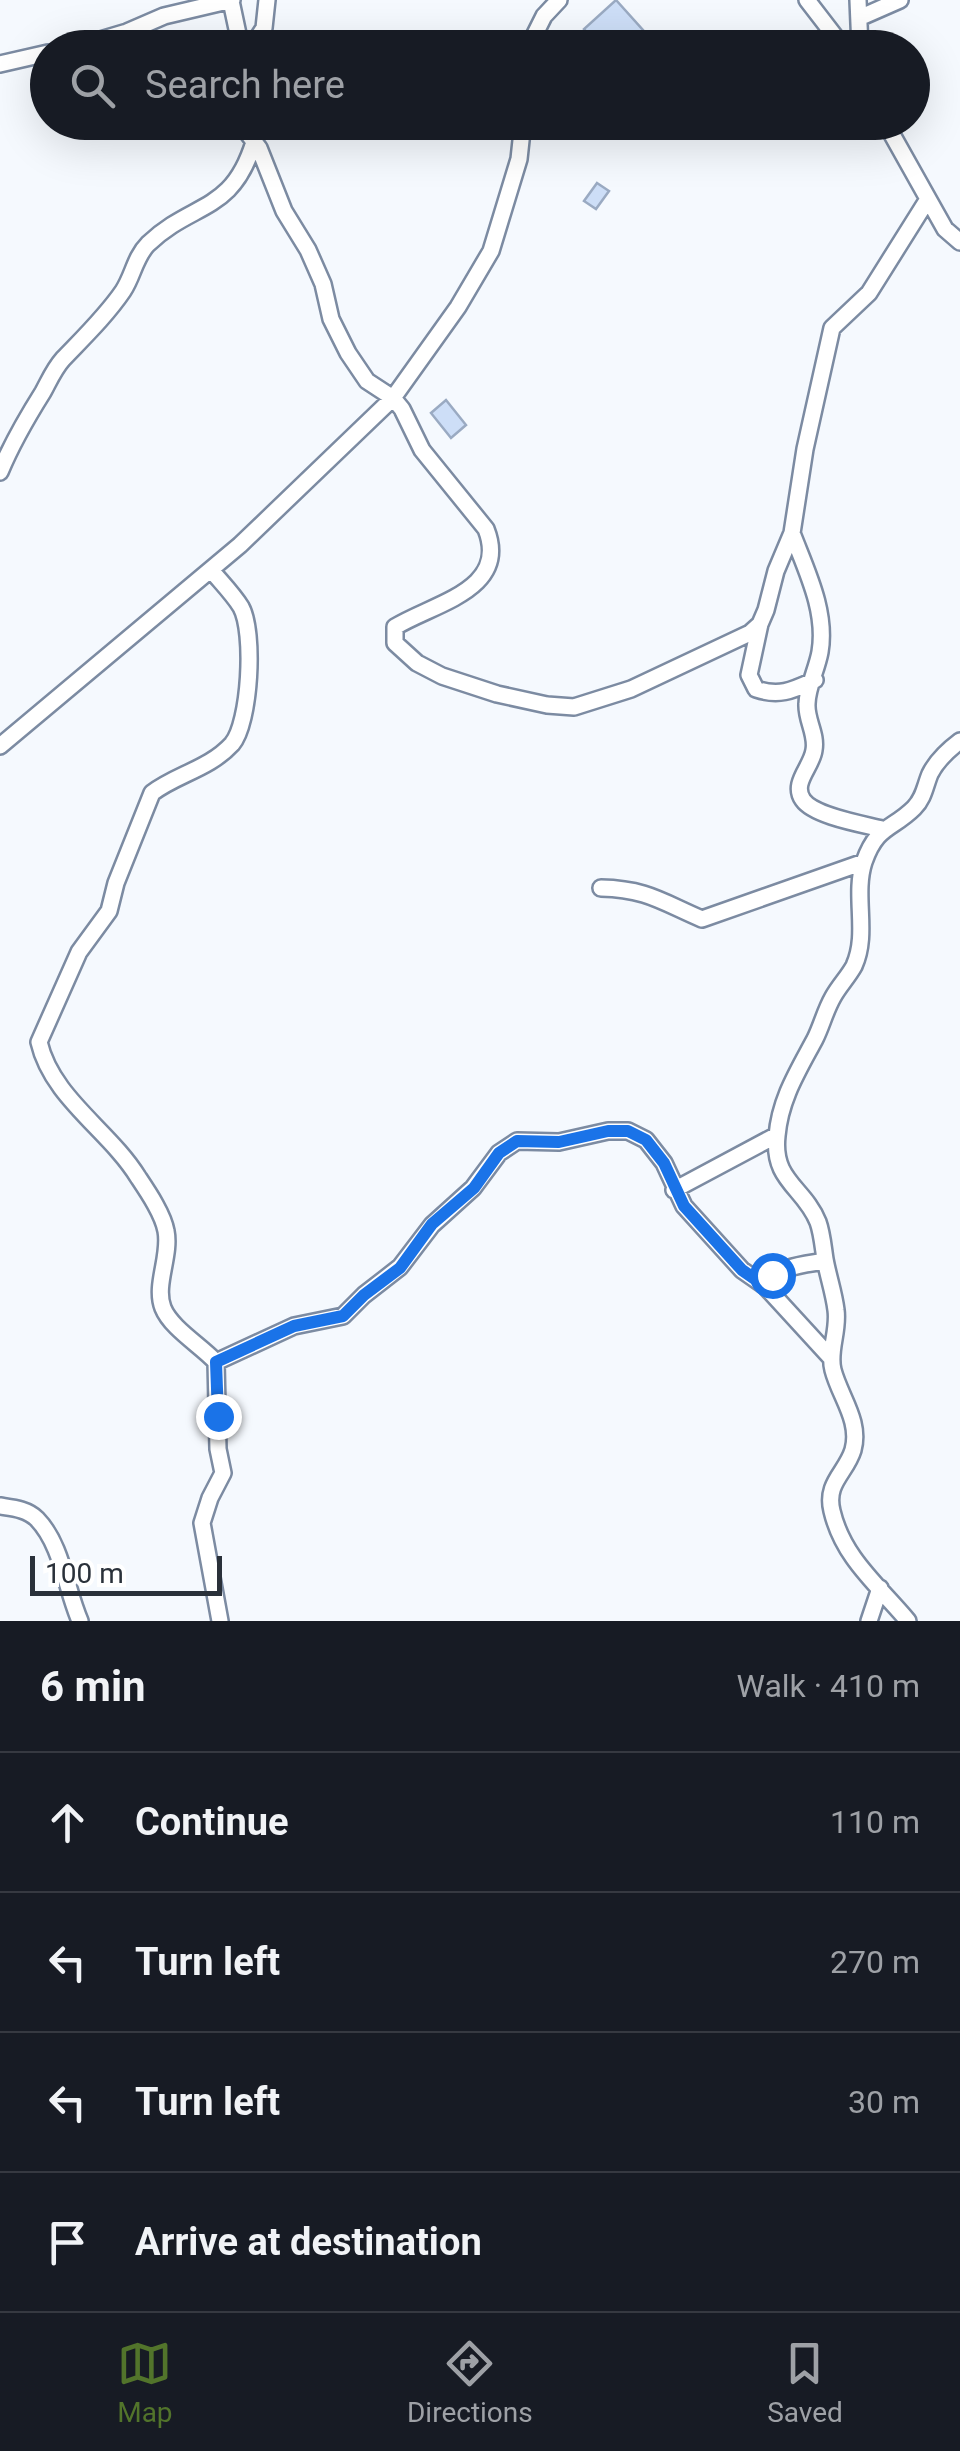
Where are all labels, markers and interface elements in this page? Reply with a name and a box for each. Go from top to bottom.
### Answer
search box [30,30,930,140]
icon: search [65,58,120,113]
text: Search here [145,63,345,107]
route start [750,1253,796,1299]
route end [196,1394,242,1440]
scale bar [30,1551,222,1596]
text: 100 m [45,1557,124,1590]
text: 6 min [40,1662,146,1711]
text: Walk · 410 m [737,1667,920,1705]
icon: ahead [40,1795,95,1850]
text: Continue [135,1800,289,1844]
text: 110 m [830,1803,920,1841]
icon: left [40,1935,95,1990]
text: Turn left [135,1940,280,1984]
text: 270 m [830,1943,920,1981]
icon: left [40,2075,95,2130]
text: Turn left [135,2080,280,2124]
text: 30 m [848,2083,920,2121]
icon: arrive [40,2215,95,2270]
text: Arrive at destination [135,2220,482,2264]
tab: Map [117,2336,173,2429]
tab: Directions [407,2336,533,2429]
tab: Saved [767,2336,843,2429]

